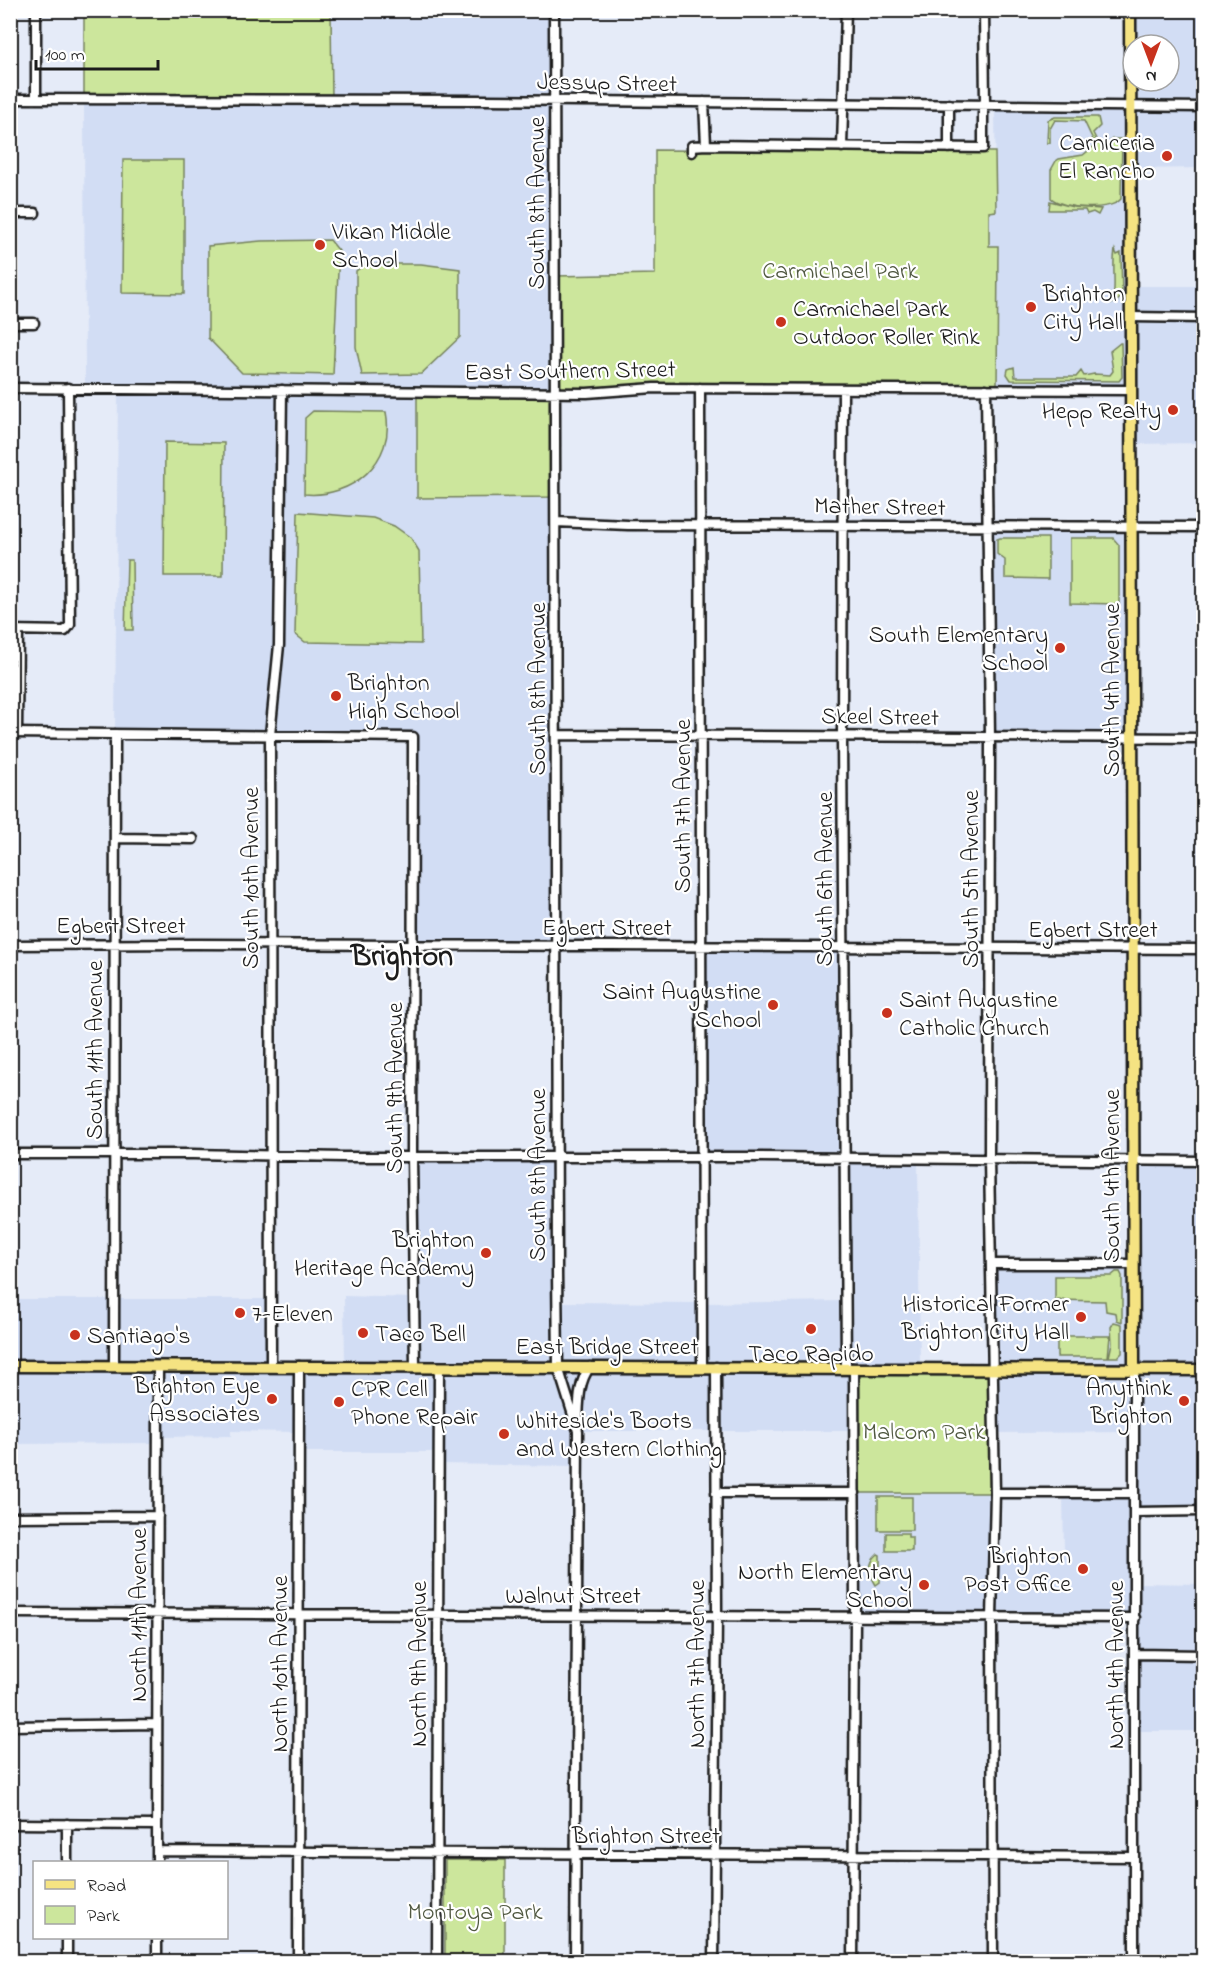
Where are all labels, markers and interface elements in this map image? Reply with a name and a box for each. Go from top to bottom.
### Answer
scale bar [36,33,158,71]
north arrow [1121,33,1181,93]
text: 100 m [45,43,85,69]
text: N [1145,64,1156,88]
street label: Jessup Street [537,66,677,103]
street label: South 8th Avenue [521,116,556,290]
place label: Carniceria El Rancho [1058,127,1155,190]
marker: Carniceria El Rancho [1160,149,1174,163]
place label: Vikan Middle School [331,216,451,279]
marker: Vikan Middle School [313,238,327,252]
park label: Carmichael Park [762,255,918,290]
place label: Brighton City Hall [1042,278,1125,342]
place label: Carmichael Park Outdoor Roller Rink [793,293,980,356]
marker: Brighton City Hall [1024,300,1038,314]
marker: Carmichael Park Outdoor Roller Rink [774,315,788,329]
street label: East Southern Street [464,353,676,392]
place label: Hepp Realty [1042,395,1161,431]
marker: Hepp Realty [1166,403,1180,417]
street label: Mather Street [814,490,946,527]
street label: South 8th Avenue [522,602,557,776]
street label: South 4th Avenue [1096,603,1131,777]
place label: South Elementary School [869,619,1048,682]
marker: South Elementary School [1053,641,1067,655]
place label: Brighton High School [347,667,459,730]
marker: Brighton High School [329,689,343,703]
street label: Skeel Street [821,700,939,737]
street label: South 7th Avenue [667,719,702,893]
street label: South 10th Avenue [235,787,270,969]
street label: South 5th Avenue [955,790,990,968]
street label: South 6th Avenue [809,791,844,966]
street label: Egbert Street [56,910,186,945]
street label: Egbert Street [542,912,672,947]
street label: Egbert Street [1028,914,1158,949]
district label: Brighton [349,936,453,981]
street label: South 11th Avenue [79,960,114,1140]
place label: Saint Augustine School [602,976,761,1039]
place label: Saint Augustine Catholic Church [899,984,1058,1047]
marker: Saint Augustine School [766,998,780,1012]
street label: South 9th Avenue [379,1002,414,1174]
marker: Saint Augustine Catholic Church [880,1006,894,1020]
street label: South 8th Avenue [522,1088,557,1262]
street label: South 4th Avenue [1096,1089,1131,1263]
place label: Brighton Heritage Academy [294,1224,474,1288]
marker: Brighton Heritage Academy [479,1246,493,1260]
place label: Historical Former Brighton City Hall [901,1288,1070,1352]
place label: 7-Eleven [252,1298,333,1333]
marker: 7-Eleven [233,1306,247,1320]
marker: Historical Former Brighton City Hall [1074,1310,1088,1324]
place label: Taco Bell [375,1318,466,1353]
place label: Santiago's [87,1320,191,1355]
marker: Taco Rapido [804,1322,818,1336]
marker: Taco Bell [356,1326,370,1340]
marker: Santiago's [68,1328,82,1342]
street label: East Bridge Street [515,1331,699,1366]
place label: Taco Rapido [748,1338,874,1373]
place label: Brighton Eye Associates [133,1370,260,1433]
place label: Anythink Brighton [1086,1372,1172,1435]
place label: CPR Cell Phone Repair [351,1373,478,1436]
marker: Brighton Eye Associates [265,1392,279,1406]
marker: Anythink Brighton [1177,1394,1191,1408]
marker: CPR Cell Phone Repair [332,1395,346,1409]
place label: Whiteside's Boots and Western Clothing [516,1405,722,1468]
park label: Malcom Park [863,1416,986,1451]
marker: Whiteside's Boots and Western Clothing [497,1427,511,1441]
street label: North 11th Avenue [123,1528,158,1702]
place label: Brighton Post Office [964,1540,1071,1603]
place label: North Elementary School [738,1556,912,1619]
marker: Brighton Post Office [1076,1562,1090,1576]
street label: North 10th Avenue [264,1575,299,1752]
marker: North Elementary School [917,1578,931,1592]
street label: North 7th Avenue [681,1579,716,1748]
street label: Walnut Street [505,1580,641,1615]
street label: North 4th Avenue [1100,1580,1135,1749]
street label: North 9th Avenue [403,1581,438,1747]
street label: Brighton Street [571,1820,720,1855]
legend [33,1861,228,1939]
text: Road [87,1874,126,1900]
park label: Montoya Park [407,1896,543,1932]
text: Park [87,1904,120,1930]

